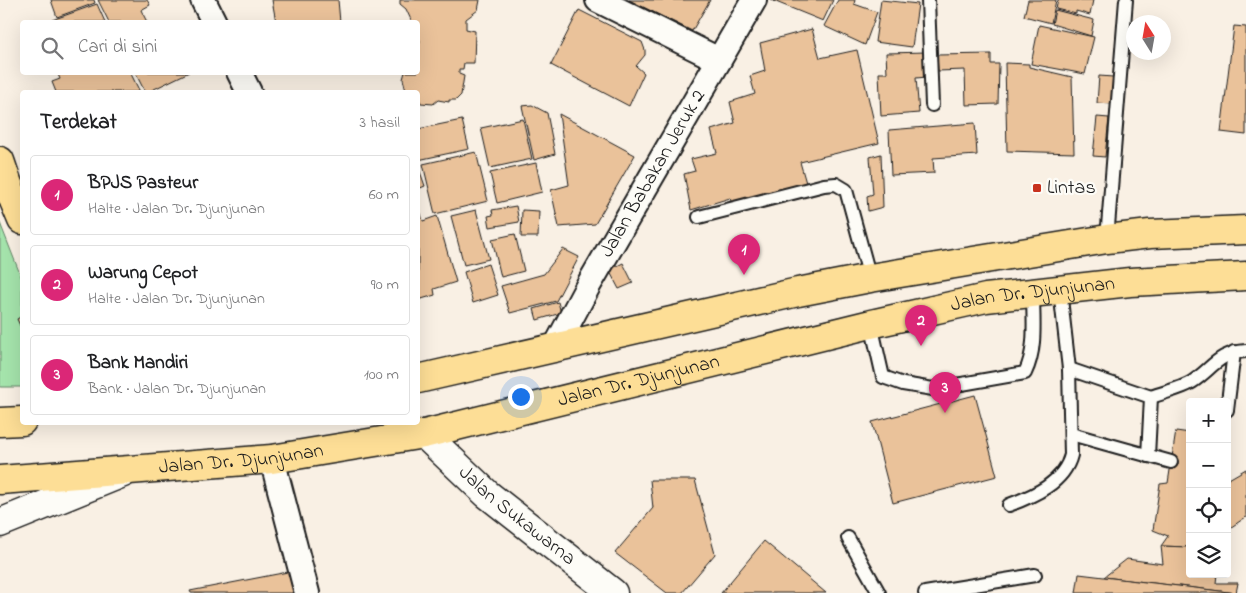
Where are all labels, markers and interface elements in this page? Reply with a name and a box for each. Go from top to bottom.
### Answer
north arrow [1126,15,1171,60]
search box [20,20,420,75]
icon: search [38,34,66,62]
text: Cari di sini [78,34,157,61]
street label: Jalan Babakan Jeruk 2 [593,84,713,263]
text: Terdekat [40,108,117,138]
text: 3 hasil [359,111,400,135]
text: BPJS Pasteur [88,170,198,197]
place label: Lintas [1047,174,1096,203]
marker: Lintas [1031,182,1043,194]
text: 1 [54,183,60,207]
text: 60 m [369,183,399,207]
text: Halte · Jalan Dr. Djunjunan [88,197,265,221]
pin: 1 [728,234,760,275]
text: Warung Cepot [88,260,198,287]
street label: Jalan Dr. Djunjunan [948,269,1117,320]
text: 2 [53,273,61,297]
text: 90 m [371,273,399,297]
text: Halte · Jalan Dr. Djunjunan [88,287,265,311]
pin: 2 [905,305,937,346]
street label: Jalan Dr. Djunjunan [555,347,723,415]
text: Bank Mandiri [88,350,188,377]
text: 3 [54,363,60,387]
text: 100 m [364,363,399,387]
pin: 3 [929,372,961,413]
text: Bank · Jalan Dr. Djunjunan [88,377,266,401]
your location [508,384,534,410]
map controls [1186,398,1231,578]
button: + [1186,398,1231,443]
street label: Jalan Dr. Djunjunan [158,436,326,482]
button: − [1186,443,1231,488]
street label: Jalan Sukawarna [452,459,582,573]
button: locate [1186,488,1231,533]
button: layers [1186,533,1231,578]

